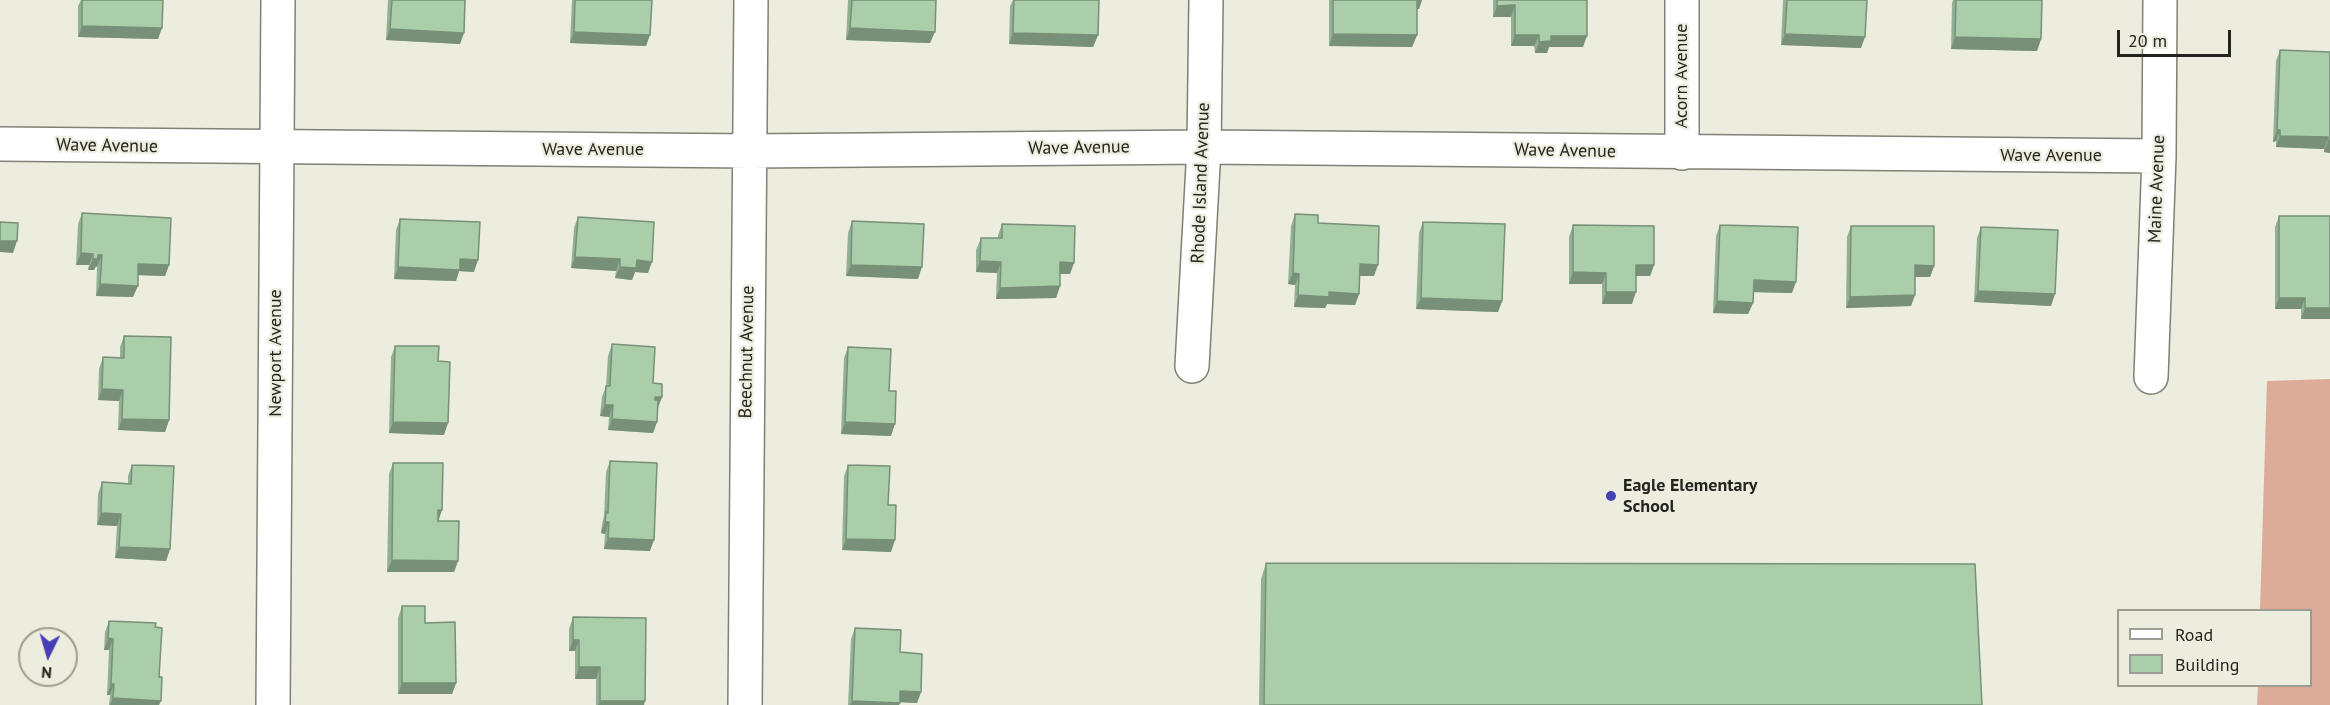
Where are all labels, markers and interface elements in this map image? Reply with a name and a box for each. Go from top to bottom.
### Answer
scale bar [2120,18,2234,56]
street label: Acorn Avenue [1671,24,1693,128]
text: 20 m [2128,29,2167,52]
street label: Rhode Island Avenue [1187,102,1215,264]
street label: Wave Avenue [56,134,158,158]
street label: Maine Avenue [2144,135,2170,243]
street label: Wave Avenue [1028,136,1130,160]
street label: Wave Avenue [542,139,644,161]
street label: Wave Avenue [1514,139,1616,163]
street label: Wave Avenue [2000,145,2102,167]
street label: Beechnut Avenue [735,285,759,419]
street label: Newport Avenue [265,289,287,417]
place label: Eagle Elementary School [1623,475,1757,518]
marker: Eagle Elementary School [1604,489,1618,503]
legend [2117,609,2312,687]
text: Road [2175,623,2213,646]
north arrow [18,627,78,687]
text: Building [2175,653,2239,676]
text: N [41,663,53,683]

